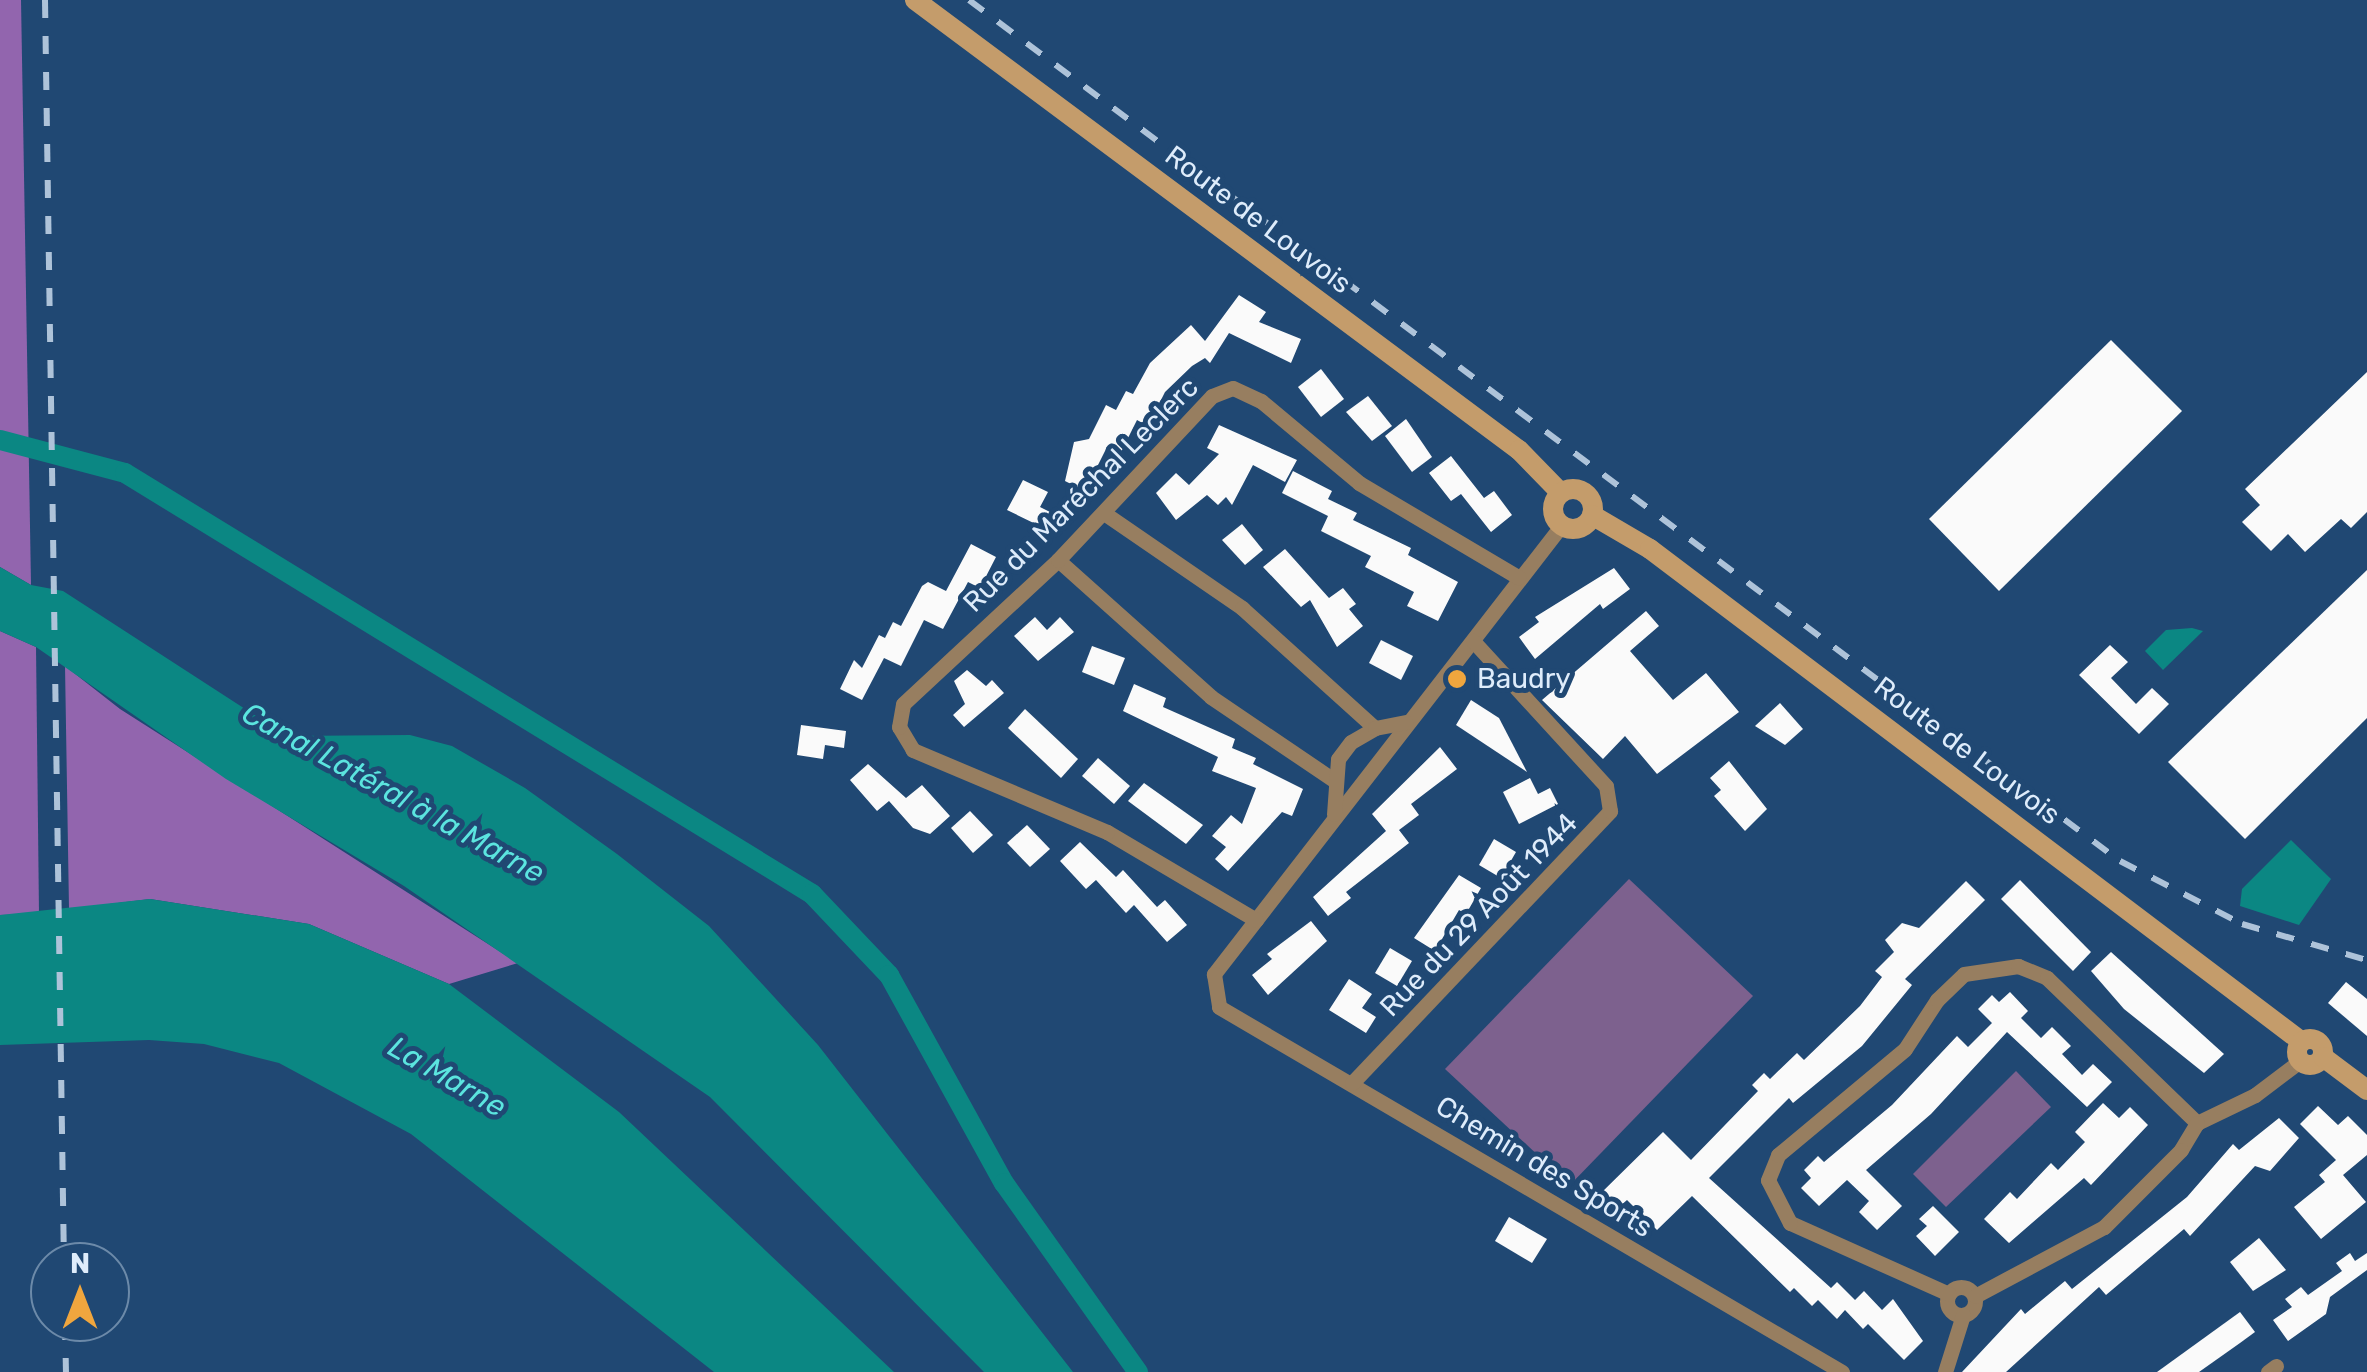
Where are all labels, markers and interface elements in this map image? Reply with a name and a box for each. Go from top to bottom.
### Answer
street label: Route de Louvois [1158,139,1358,301]
street label: Rue du Maréchal Leclerc [957,371,1205,619]
place label: Baudry [1477,662,1571,696]
marker: Baudry [1446,668,1468,690]
street label: Route de Louvois [1867,670,2067,832]
water label: Canal Latéral à la Marne [236,695,550,891]
street label: Rue du 29 Août 1944 [1373,806,1585,1024]
water label: La Marne [382,1029,512,1125]
street label: Chemin des Sports [1430,1089,1658,1245]
north arrow [30,1242,130,1342]
text: N [70,1247,90,1280]

